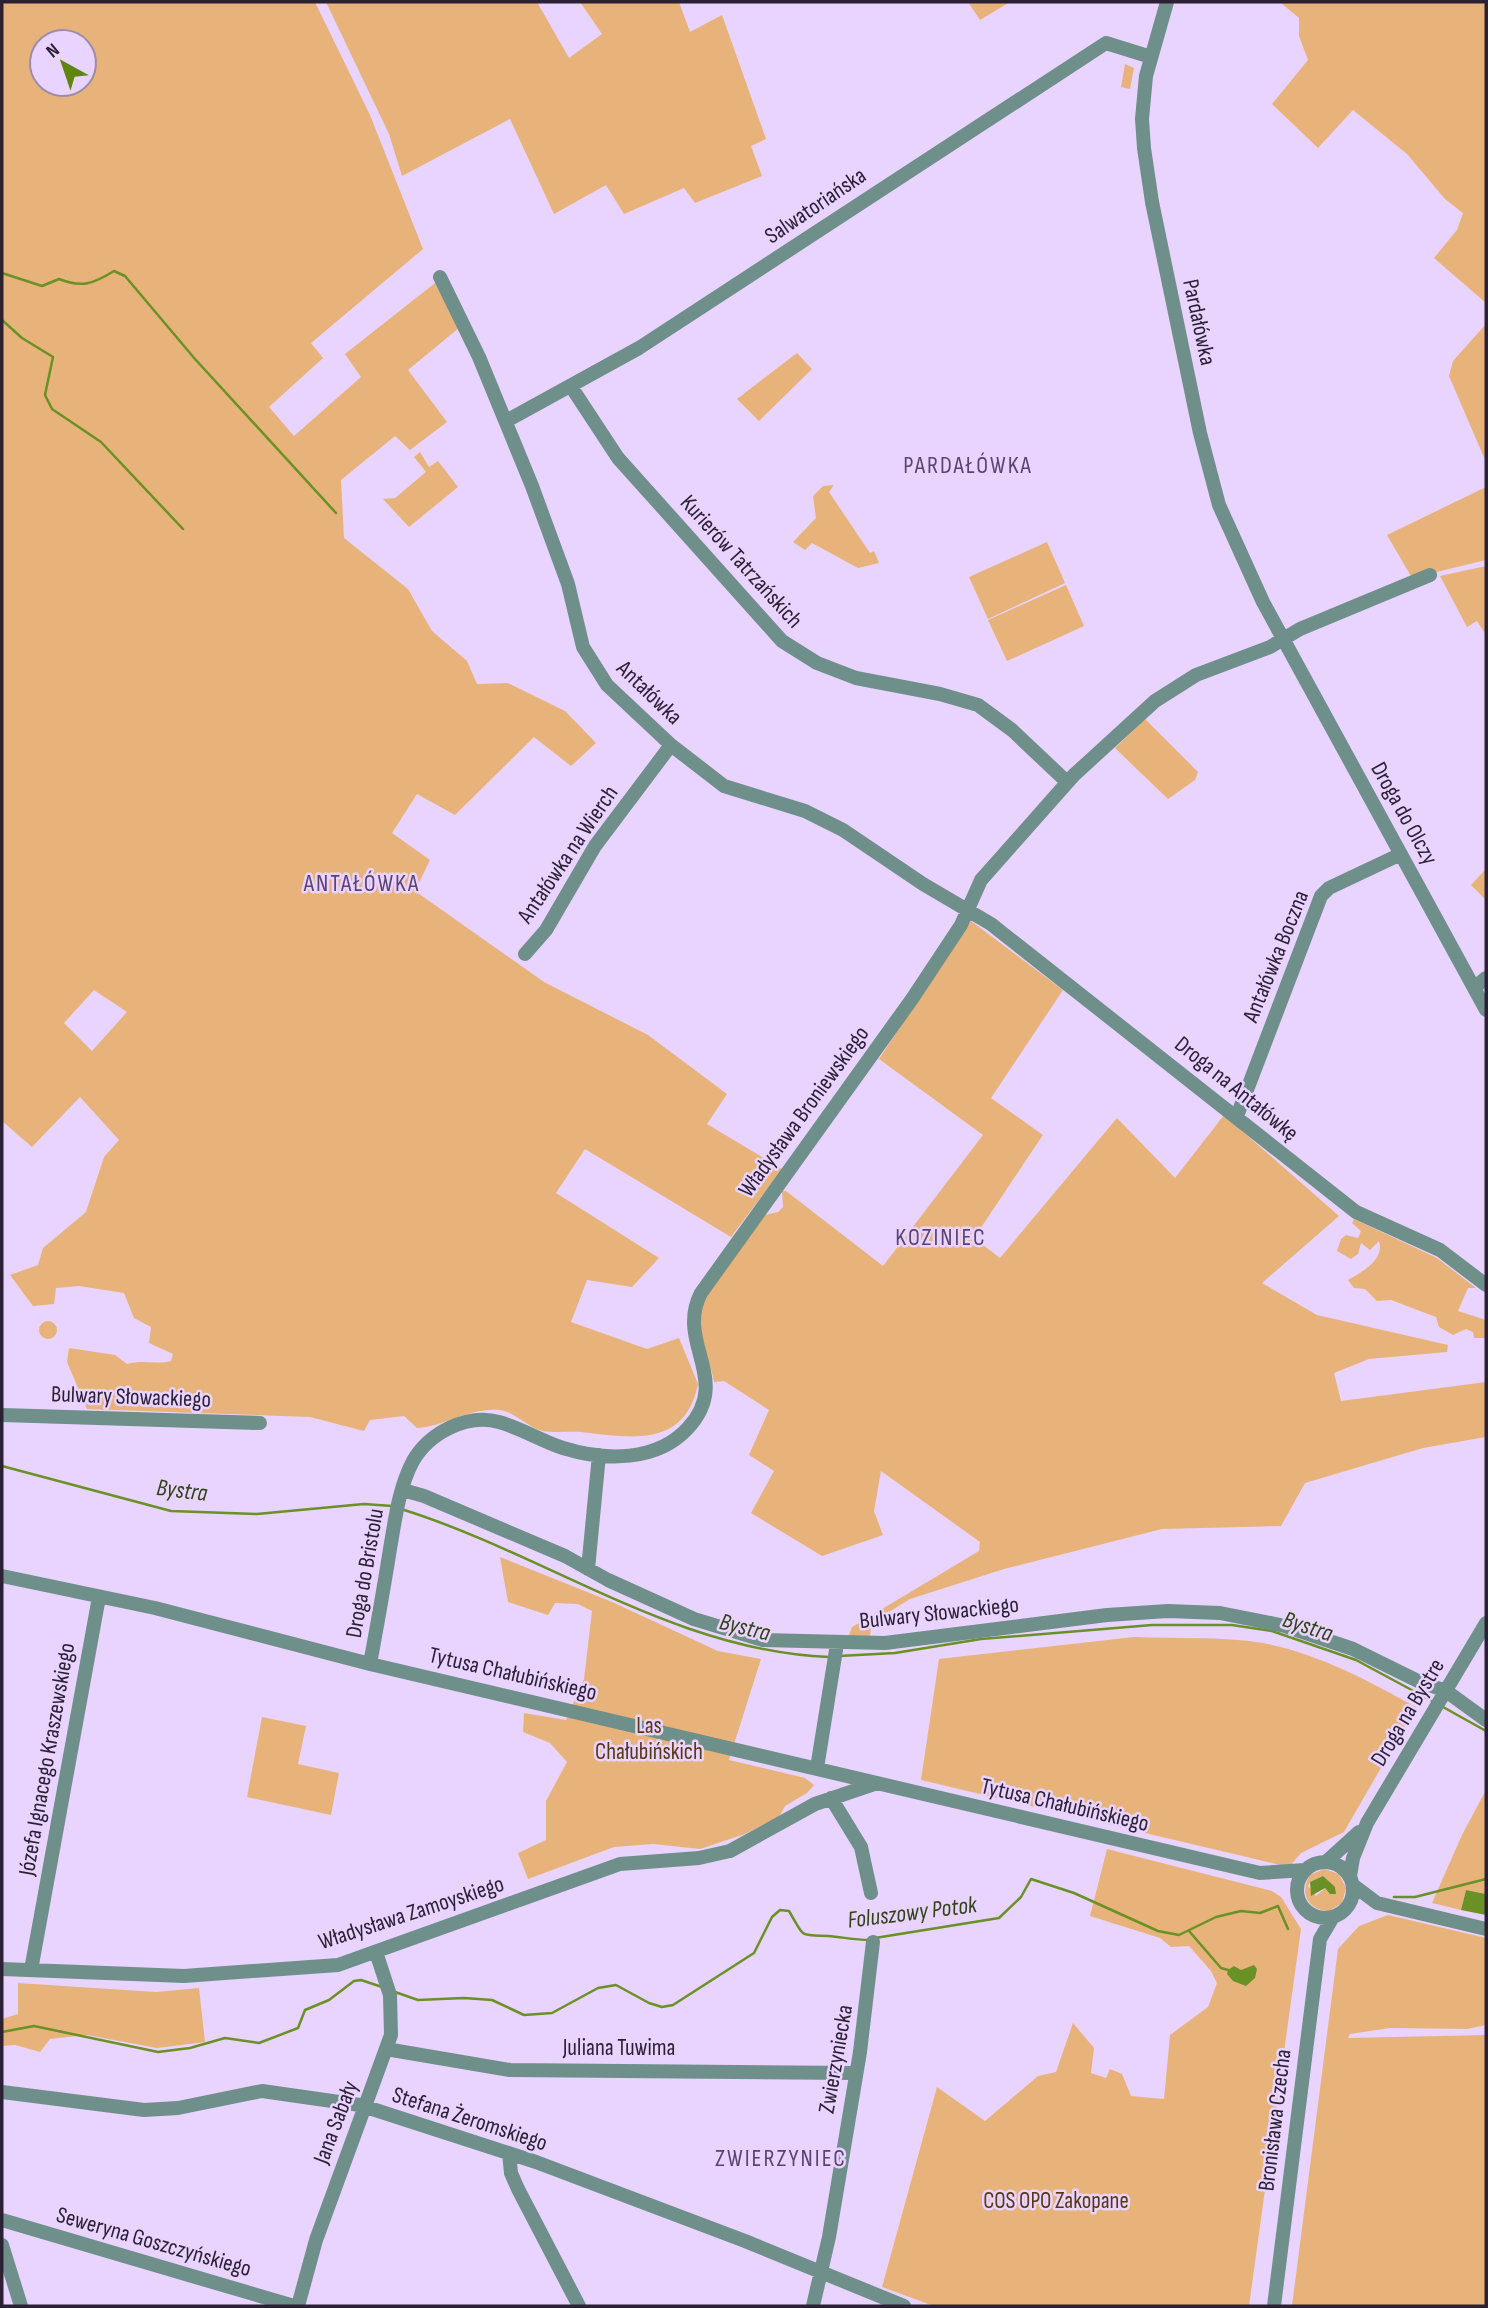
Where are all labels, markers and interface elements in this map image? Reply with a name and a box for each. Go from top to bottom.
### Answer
north arrow [28,28,98,98]
text: N [42,39,64,63]
street label: Salwatoriańska [760,162,872,250]
street label: Pardałówka [1176,277,1222,368]
district label: PARDAŁÓWKA [903,451,1033,480]
street label: Kurierów Tatrzańskich [674,489,808,634]
street label: Antałówka [610,654,688,731]
street label: Droga do Olczy [1364,757,1444,870]
street label: Antałówka na Wierch [511,780,624,930]
district label: ANTAŁÓWKA [303,869,420,898]
street label: Antałówka Boczna [1236,886,1315,1027]
street label: Władysława Broniewskiego [732,1021,875,1203]
street label: Droga na Antałówkę [1169,1030,1304,1147]
district label: KOZINIEC [895,1223,987,1252]
street label: Bulwary Słowackiego [50,1380,211,1414]
water label: Bystra [155,1473,209,1508]
street label: Droga do Bristolu [340,1506,390,1640]
street label: Bulwary Słowackiego [858,1591,1020,1635]
water label: Bystra [1279,1605,1337,1648]
water label: Bystra [717,1607,773,1648]
street label: Józefa Ignacego Kraszewskiego [13,1641,81,1879]
street label: Tytusa Chałubińskiego [426,1641,599,1707]
street label: Droga na Bystre [1365,1654,1451,1771]
park label: Las Chałubińskich [595,1712,703,1766]
street label: Tytusa Chałubińskiego [978,1772,1151,1838]
street label: Władysława Zamoyskiego [315,1870,508,1956]
water label: Foluszowy Potok [846,1890,979,1935]
street label: Zwierzyniecka [813,2003,859,2116]
street label: Juliana Tuwima [562,2034,675,2062]
street label: Bronisława Czecha [1252,2048,1298,2193]
street label: Jana Sabały [307,2077,365,2169]
street label: Stefana Żeromskiego [389,2081,551,2157]
district label: ZWIERZYNIEC [715,2144,847,2173]
park label: COS OPO Zakopane [983,2187,1129,2215]
street label: Seweryna Goszczyńskiego [53,2201,254,2283]

